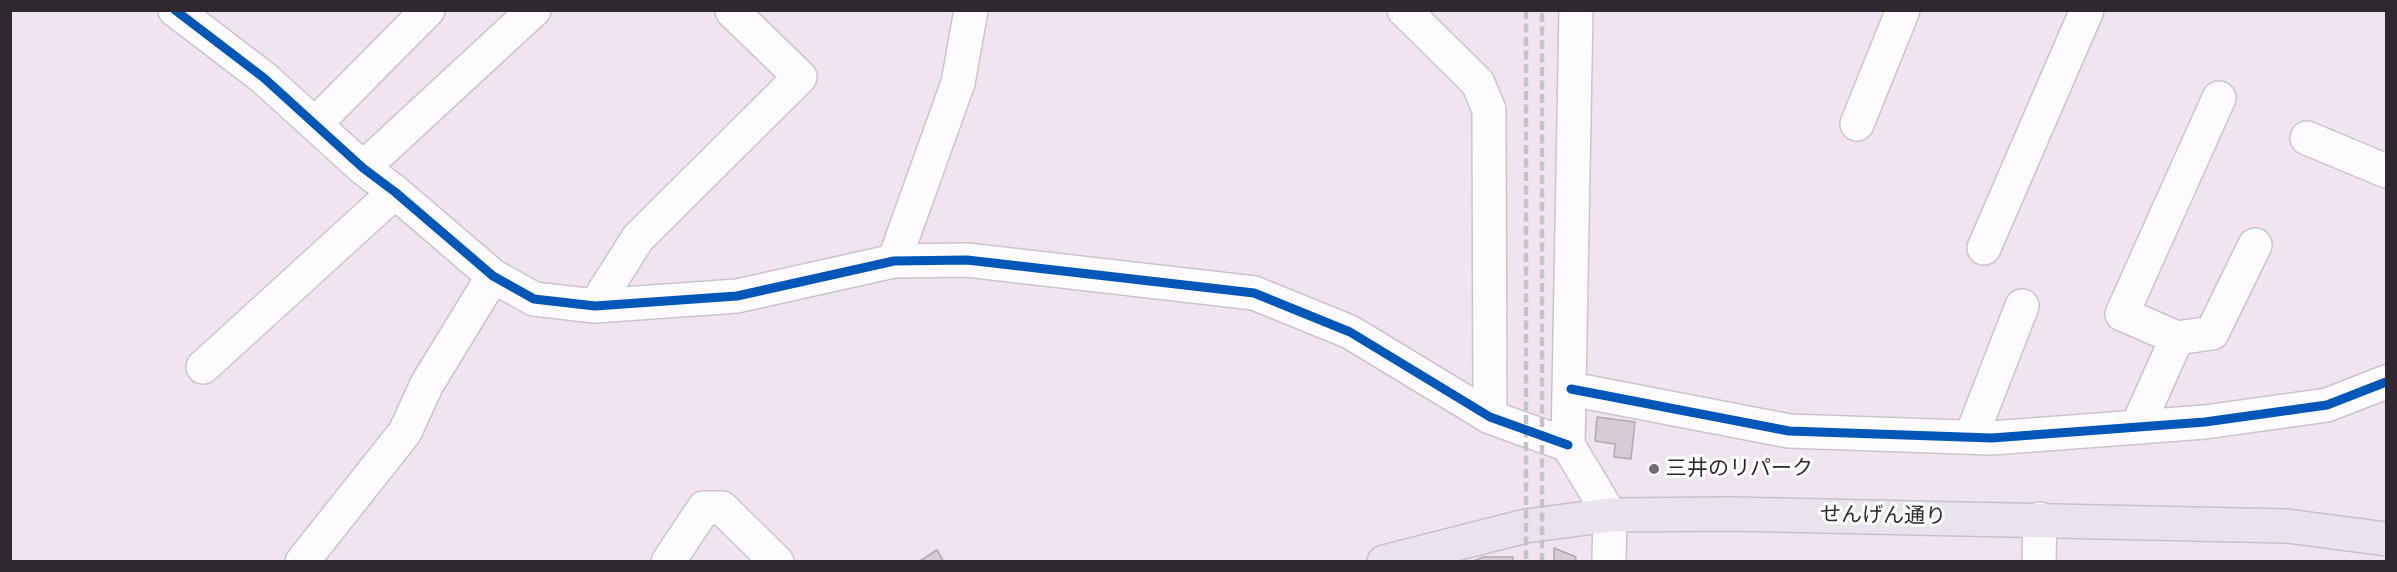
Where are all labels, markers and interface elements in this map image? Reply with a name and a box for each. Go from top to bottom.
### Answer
place label: 三井のリパーク [1666,456,1813,482]
marker: 三井のリパーク [1647,462,1661,476]
street label: せんげん通り [1820,502,1946,530]

